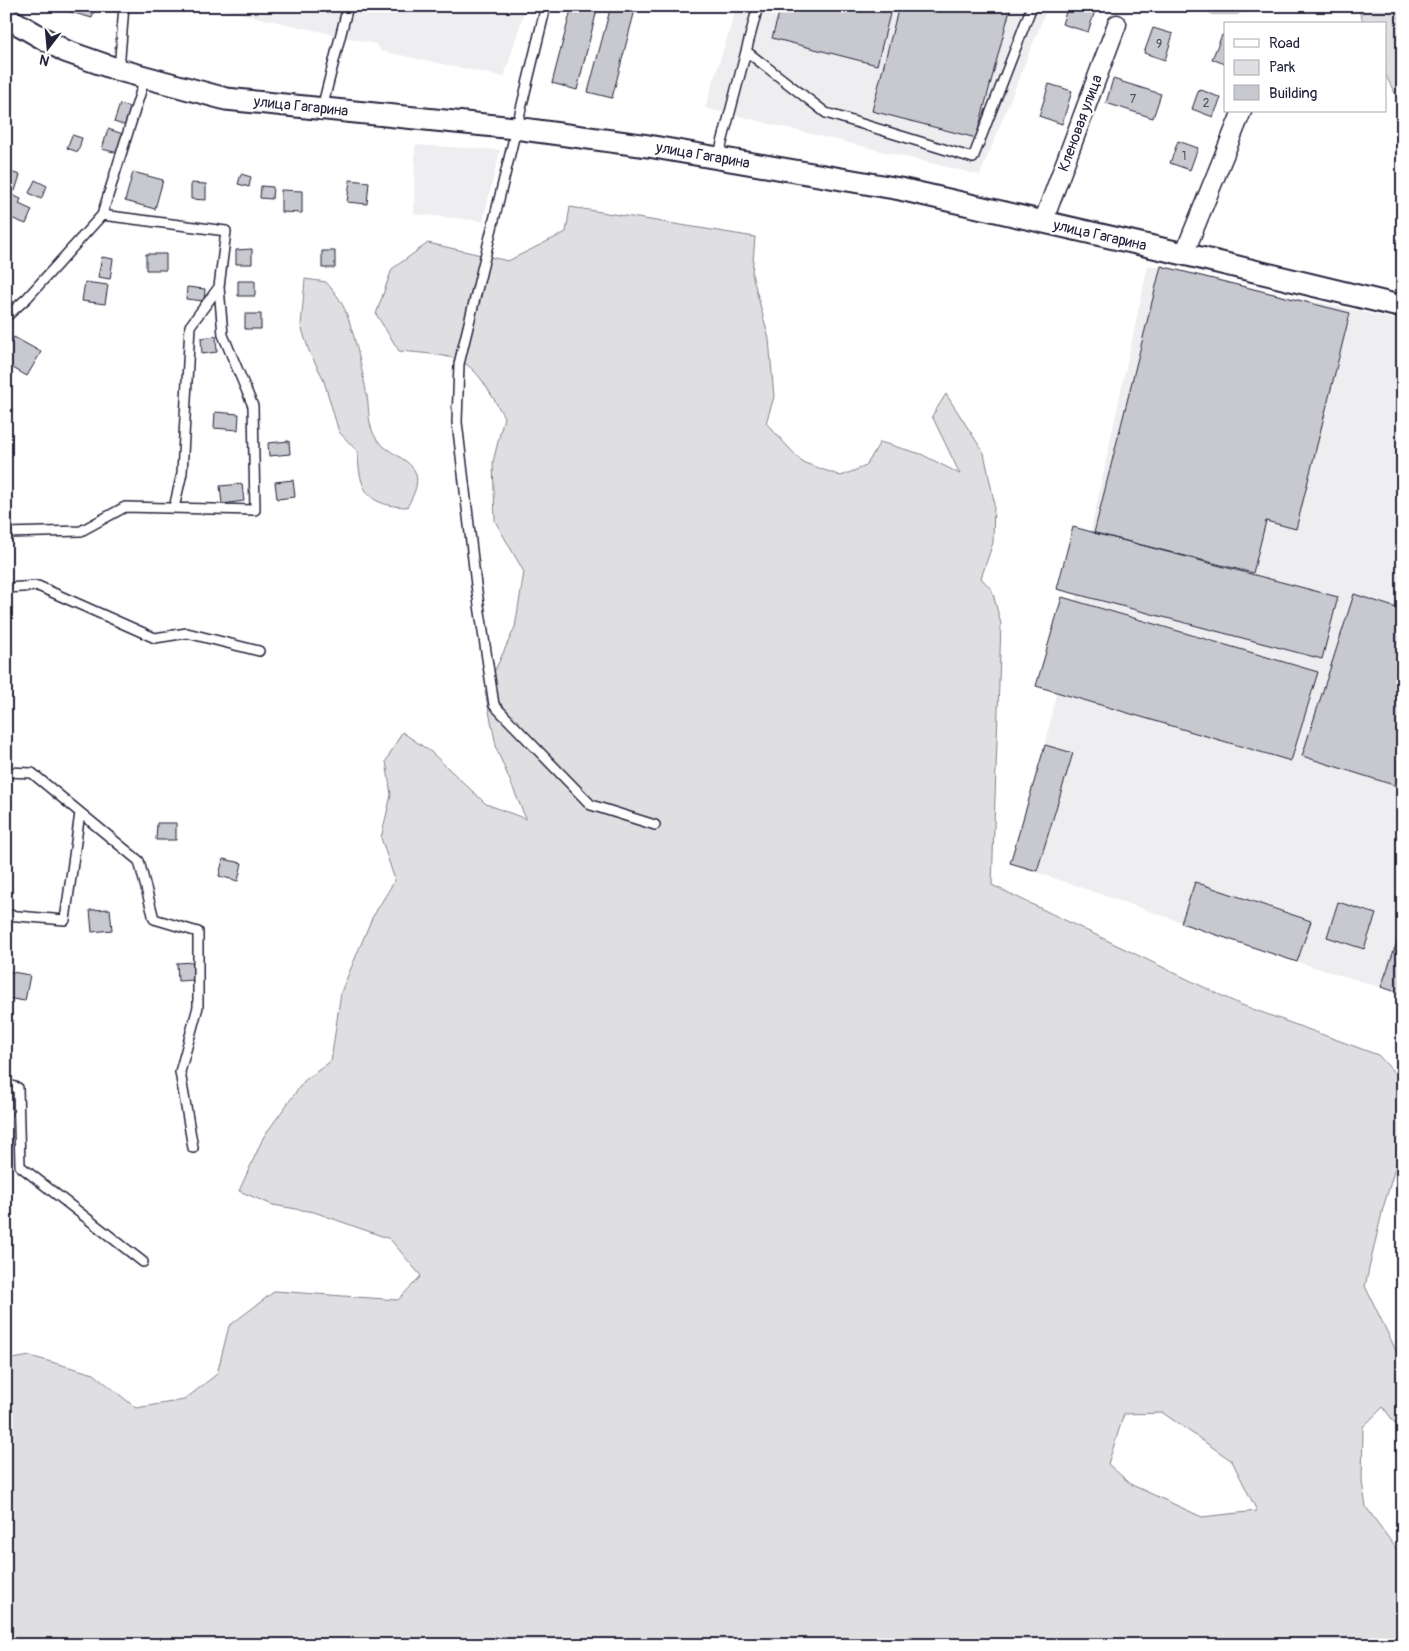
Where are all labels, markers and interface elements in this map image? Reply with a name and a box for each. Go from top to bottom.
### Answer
north arrow [22,22,72,72]
legend [1224,22,1386,112]
text: Road [1269,34,1300,53]
house number: 9 [1156,37,1162,52]
text: N [38,51,51,69]
text: Park [1269,58,1296,77]
street label: Кленовая улица [1054,72,1107,174]
text: Building [1269,84,1317,103]
street label: улица Гагарина [252,92,349,121]
house number: 7 [1130,92,1137,107]
house number: 2 [1203,96,1210,111]
street label: улица Гагарина [653,138,751,173]
house number: 1 [1182,149,1186,164]
street label: улица Гагарина [1050,215,1148,255]

